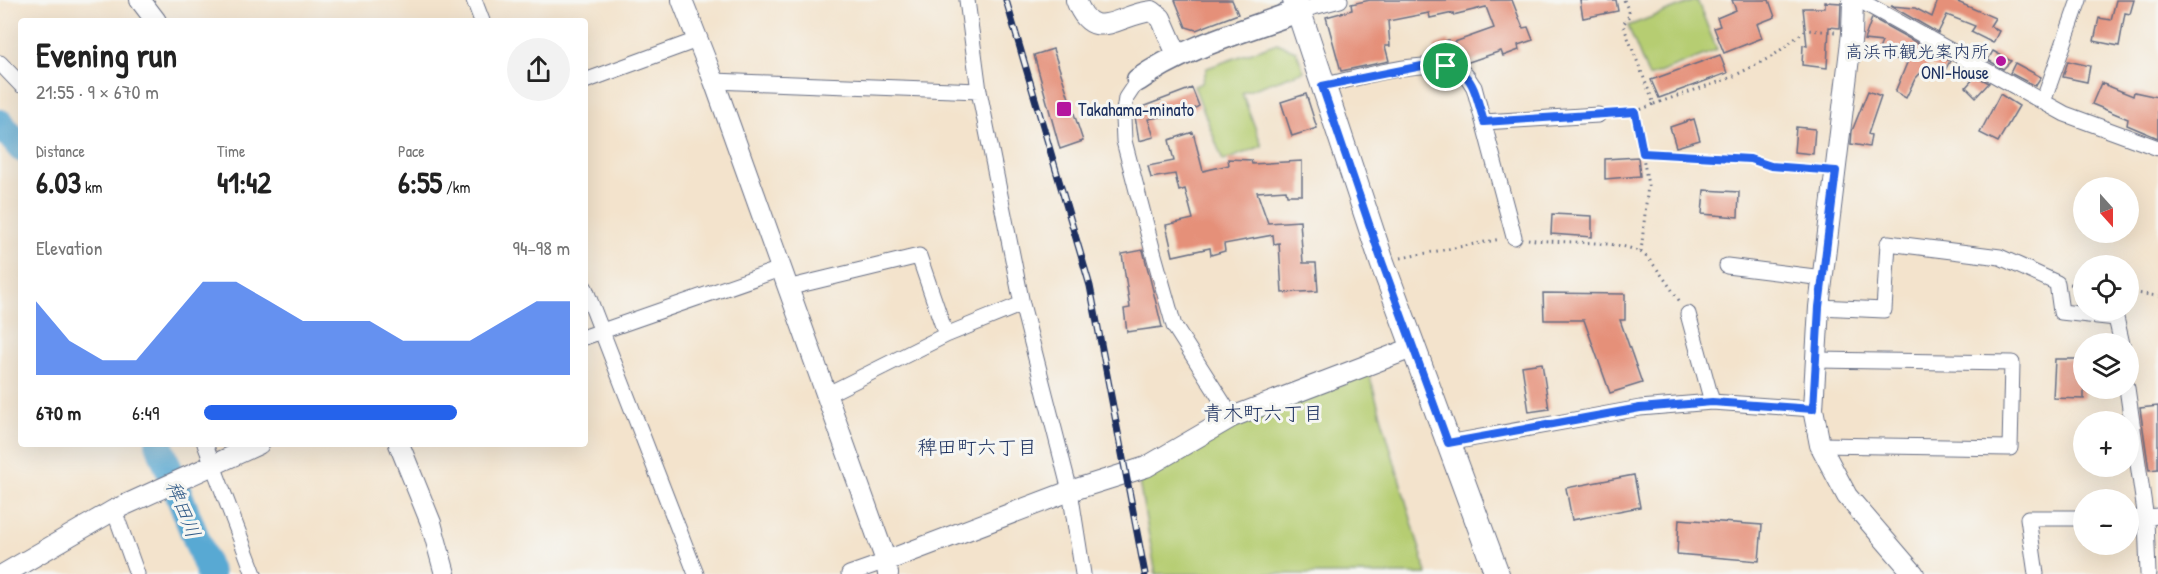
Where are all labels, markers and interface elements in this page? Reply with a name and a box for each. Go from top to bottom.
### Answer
text: Evening run [36,33,177,77]
button: share [507,38,570,101]
place label: 高浜市観光案内所 ONI-House [1845,39,1989,85]
pin [1420,40,1471,91]
icon: arrive [1429,49,1462,82]
marker: 高浜市観光案内所 ONI-House [1994,54,2008,68]
text: 21:55 · 9 × 670 m [36,78,159,105]
place label: Takahama-minato [1078,97,1194,122]
marker: Takahama-minato [1055,100,1073,118]
text: Distance [36,140,85,162]
text: Time [217,140,245,162]
text: Pace [398,140,425,162]
text: 6.03 [36,162,81,202]
text: 41:42 [217,162,271,202]
text: 6:55 [398,162,442,202]
text: km [81,176,102,198]
text: /km [442,176,470,198]
north arrow [2073,177,2139,243]
map controls [2073,177,2139,555]
text: Elevation [36,234,102,261]
text: 94–98 m [513,234,570,261]
button: locate [2073,255,2139,321]
button: layers [2073,333,2139,399]
text: 670 m [36,399,81,426]
text: 6:49 [132,399,159,426]
district label: 青木町六丁目 [1203,399,1323,426]
button: + [2073,411,2139,477]
district label: 稗田町六丁目 [917,433,1037,460]
water label: 稗田川 [160,476,208,542]
button: − [2073,489,2139,555]

